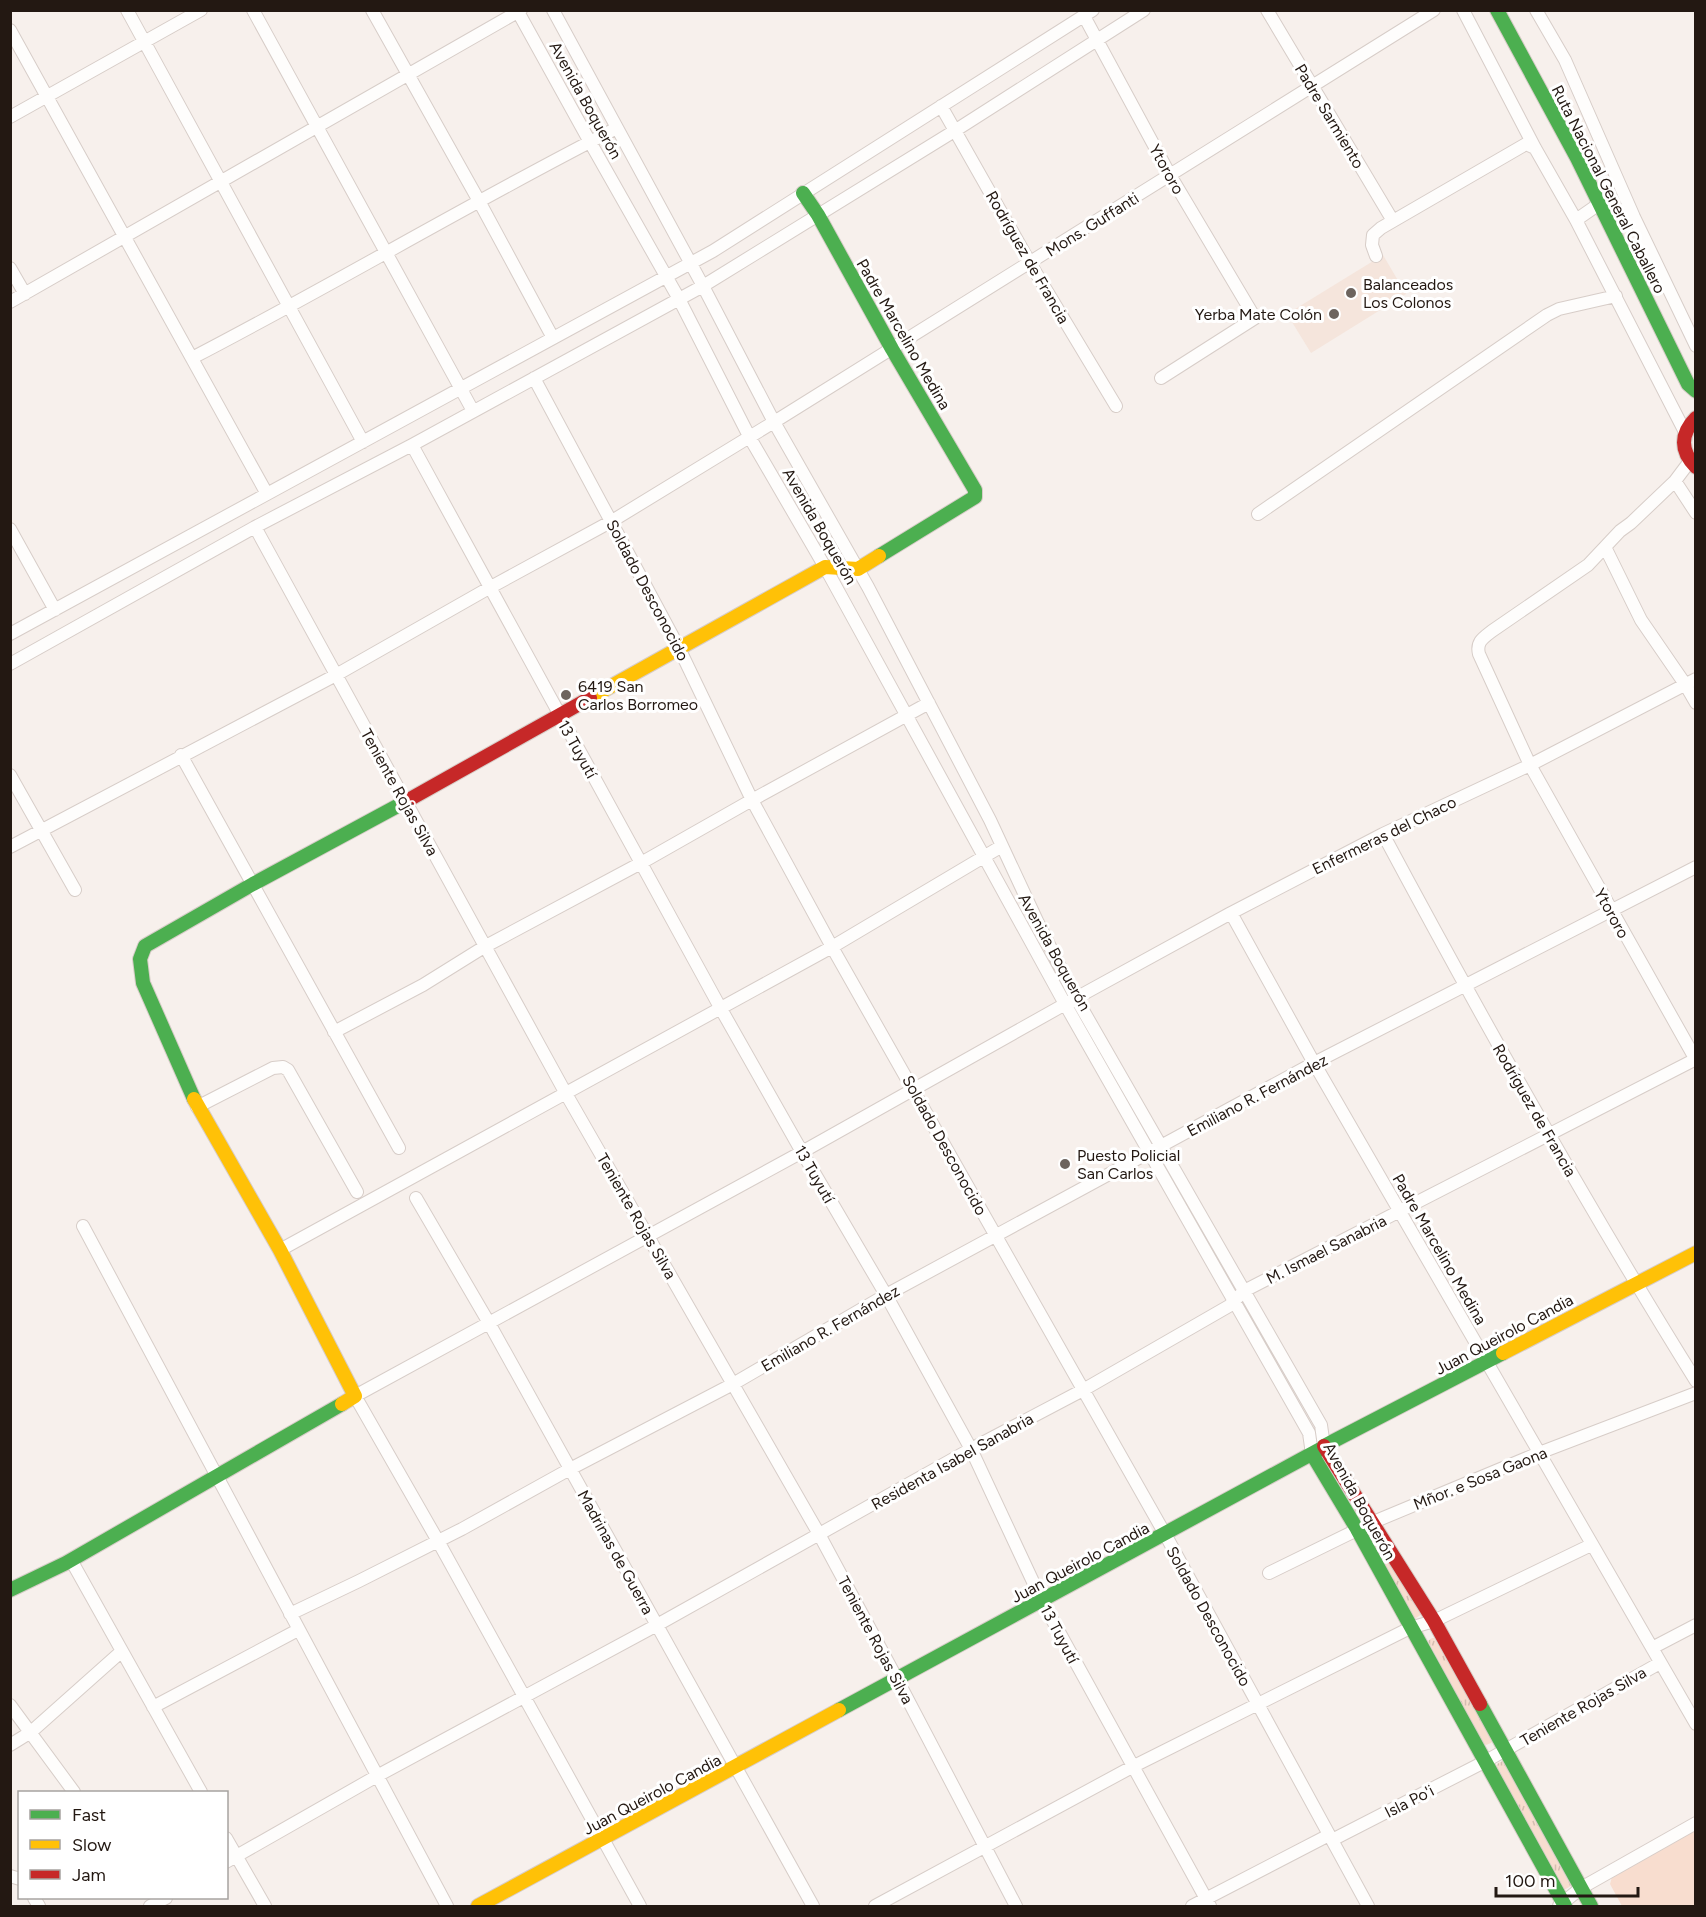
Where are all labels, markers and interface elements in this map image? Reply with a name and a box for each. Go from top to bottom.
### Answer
street label: Avenida Boquerón [545,38,626,162]
street label: Padre Sarmiento [1291,61,1368,172]
street label: Ruta Nacional General Caballero [1548,82,1669,297]
street label: Ytororo [1145,141,1188,198]
street label: Rodríguez de Francia [982,187,1073,327]
street label: Mons. Guffanti [1042,188,1142,261]
street label: Padre Marcelino Medina [853,255,955,413]
place label: Balanceados Los Colonos [1363,275,1453,312]
marker: Balanceados Los Colonos [1344,286,1358,300]
place label: Yerba Mate Colón [1195,305,1322,324]
marker: Yerba Mate Colón [1327,307,1341,321]
street label: Avenida Boquerón [779,465,861,588]
street label: Soldado Desconocido [602,516,693,664]
place label: 6419 San Carlos Borromeo [578,677,698,714]
marker: 6419 San Carlos Borromeo [559,688,573,702]
street label: 13 Tuyutí [554,717,602,783]
street label: Teniente Rojas Silva [357,725,442,859]
street label: Enfermeras del Chaco [1309,792,1459,879]
street label: Ytororo [1590,885,1633,942]
street label: Avenida Boquerón [1014,890,1095,1014]
street label: Rodríguez de Francia [1489,1040,1580,1180]
street label: Emiliano R. Fernández [1184,1050,1331,1141]
street label: Soldado Desconocido [898,1072,991,1219]
street label: 13 Tuyutí [790,1142,839,1208]
place label: Puesto Policial San Carlos [1077,1146,1180,1183]
street label: Teniente Rojas Silva [593,1150,680,1283]
marker: Puesto Policial San Carlos [1058,1157,1072,1171]
street label: Padre Marcelino Medina [1389,1170,1491,1328]
street label: M. Ismael Sanabria [1263,1211,1389,1288]
street label: Emiliano R. Fernández [758,1281,903,1376]
street label: Juan Queirolo Candia [1432,1290,1576,1379]
street label: Residenta Isabel Sanabria [868,1409,1037,1514]
street label: Avenida Boquerón [1319,1439,1400,1563]
street label: Mñor. e Sosa Gaona [1411,1443,1550,1514]
street label: Madrinas de Guerra [573,1487,658,1618]
street label: Juan Queirolo Candia [1008,1518,1152,1607]
street label: Soldado Desconocido [1162,1543,1255,1690]
street label: Teniente Rojas Silva [834,1573,917,1707]
street label: 13 Tuyutí [1036,1602,1083,1668]
street label: Teniente Rojas Silva [1517,1663,1650,1750]
street label: Juan Queirolo Candia [580,1750,724,1839]
street label: Isla Po'i [1381,1781,1437,1822]
legend [18,1791,228,1899]
text: Fast [72,1804,106,1826]
text: Slow [72,1834,111,1856]
scale bar [1496,1860,1638,1898]
text: Jam [72,1864,106,1886]
text: 100 m [1505,1870,1555,1892]

